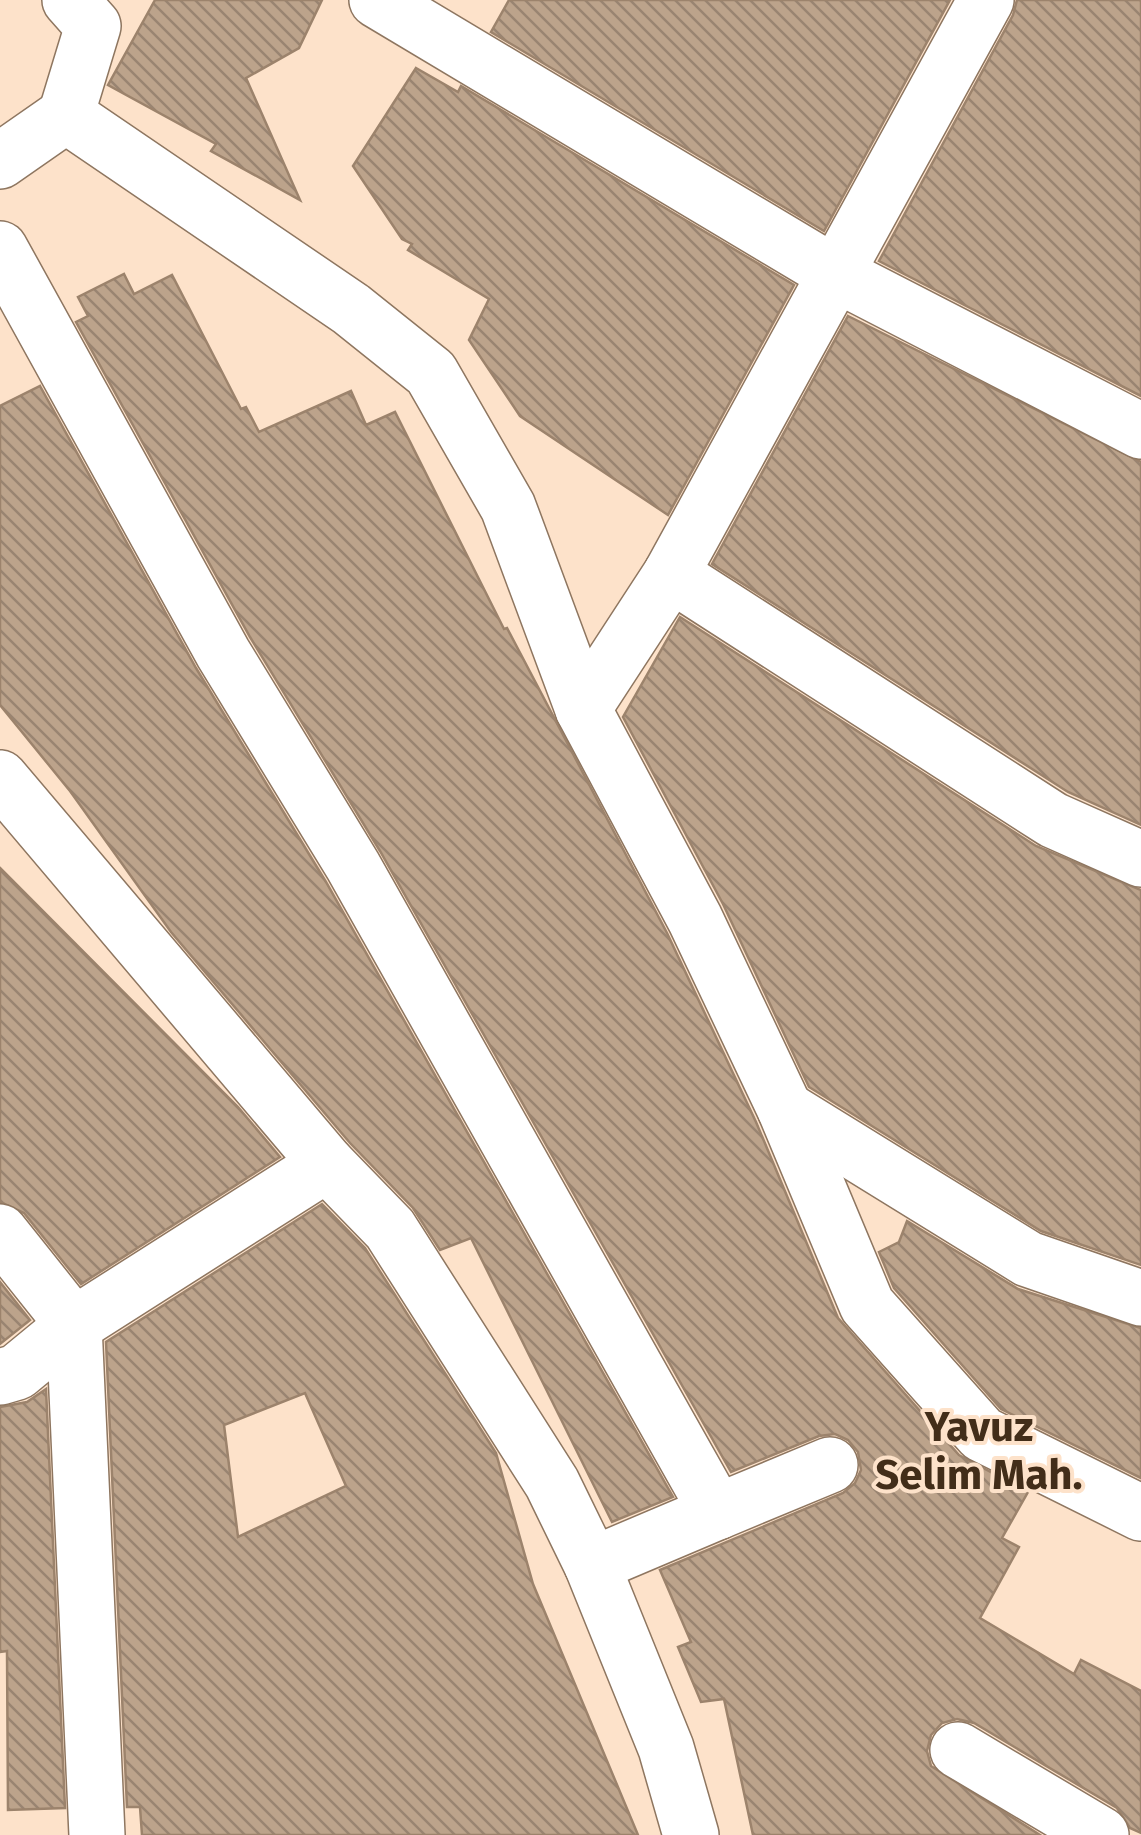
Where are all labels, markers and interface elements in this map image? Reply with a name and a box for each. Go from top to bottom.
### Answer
district label: Yavuz Selim Mah. [875,1402,1083,1500]

